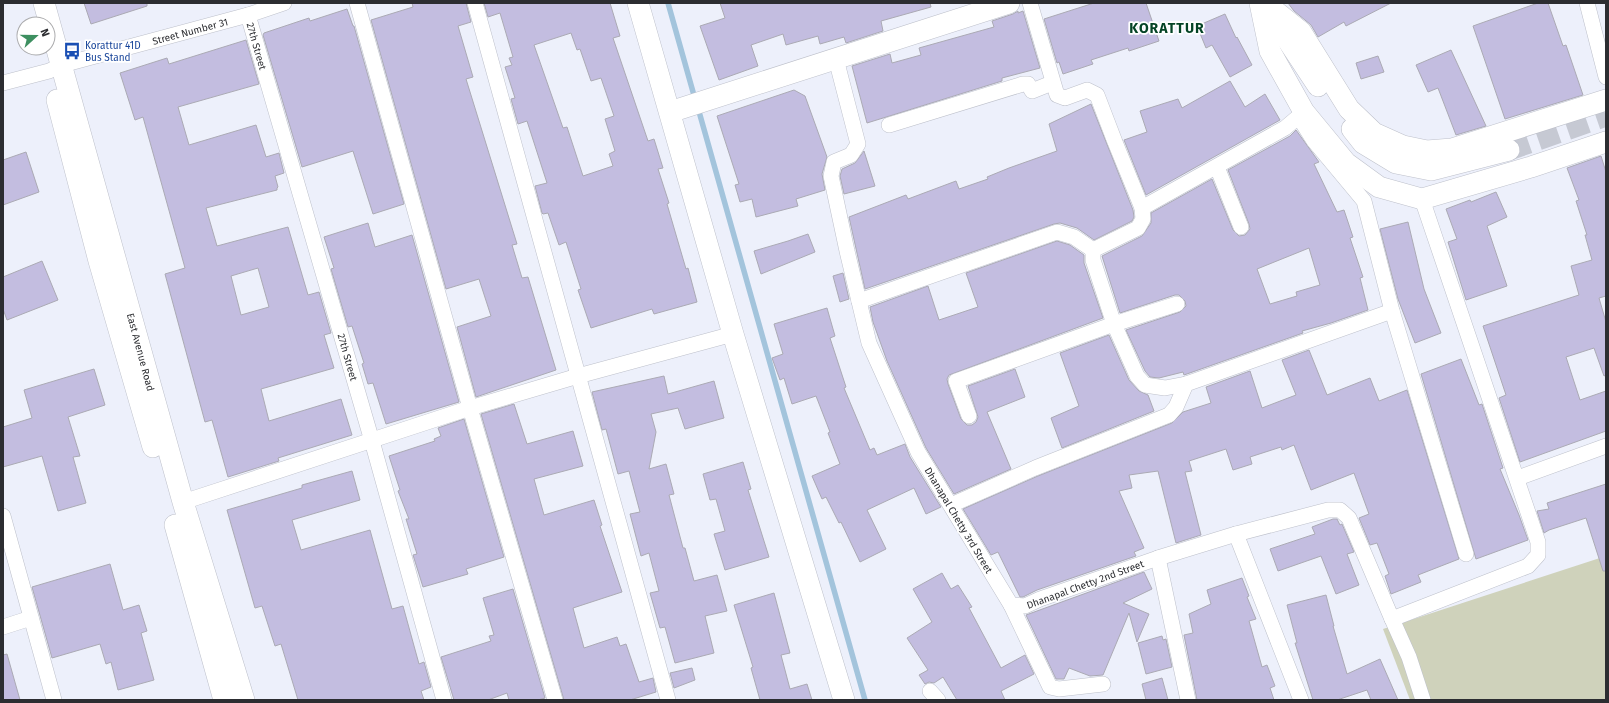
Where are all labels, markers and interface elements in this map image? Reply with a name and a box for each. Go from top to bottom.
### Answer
north arrow [16,16,56,56]
street label: Street Number 31 [151,16,229,48]
district label: KORATTUR [1129,20,1205,37]
street label: 27th Street [244,21,269,72]
text: N [37,27,52,38]
place label: Korattur 41D Bus Stand [85,40,141,64]
bus stop icon: Korattur 41D Bus Stand [62,41,82,61]
street label: East Avenue Road [124,312,156,393]
street label: 27th Street [335,332,360,383]
street label: Dhanapal Chetty 3rd Street [922,465,995,576]
street label: Dhanapal Chetty 2nd Street [1025,558,1146,612]

